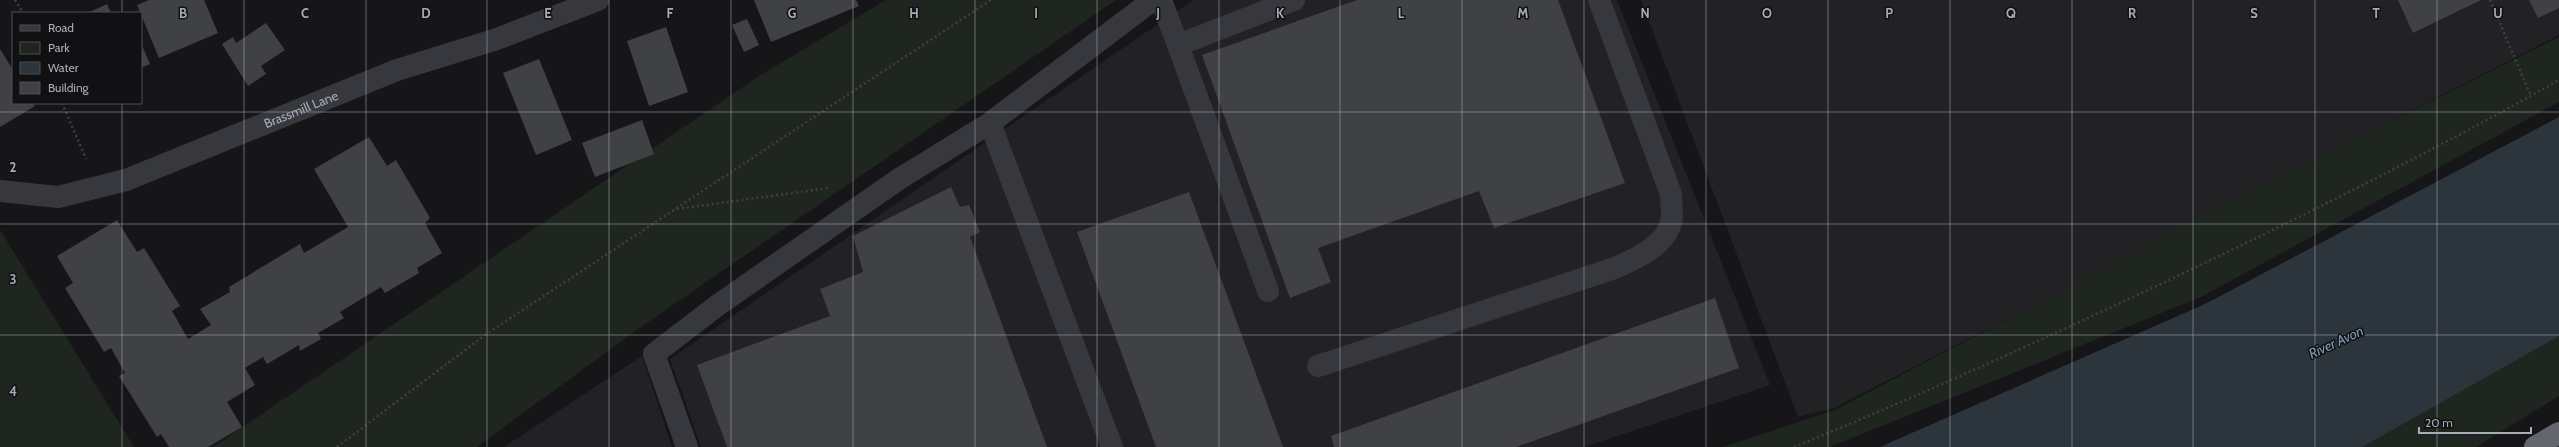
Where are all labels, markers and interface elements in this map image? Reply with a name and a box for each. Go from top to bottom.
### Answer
text: B [179,5,187,21]
text: C [301,5,309,21]
text: D [421,5,431,21]
text: E [544,5,552,21]
text: F [667,5,674,21]
text: G [788,5,797,21]
text: H [909,5,919,21]
text: I [1034,5,1038,21]
text: J [1155,5,1160,21]
text: K [1276,5,1285,21]
text: L [1398,5,1405,21]
text: M [1518,5,1529,21]
text: N [1640,5,1650,21]
text: O [1762,5,1772,21]
text: P [1885,5,1893,21]
text: Q [2006,5,2016,21]
text: R [2128,5,2136,21]
text: S [2250,5,2258,21]
text: T [2372,5,2380,21]
text: U [2493,5,2503,21]
legend [12,12,142,104]
text: Road [48,20,74,35]
text: Park [48,40,70,55]
text: Water [48,60,79,75]
text: Building [48,80,90,95]
street label: Brassmill Lane [261,87,341,131]
text: 2 [10,159,17,175]
text: 3 [9,271,17,287]
water label: River Avon [2306,321,2366,363]
text: 4 [9,383,17,399]
scale bar [2419,409,2531,435]
text: 20 m [2425,415,2453,430]

